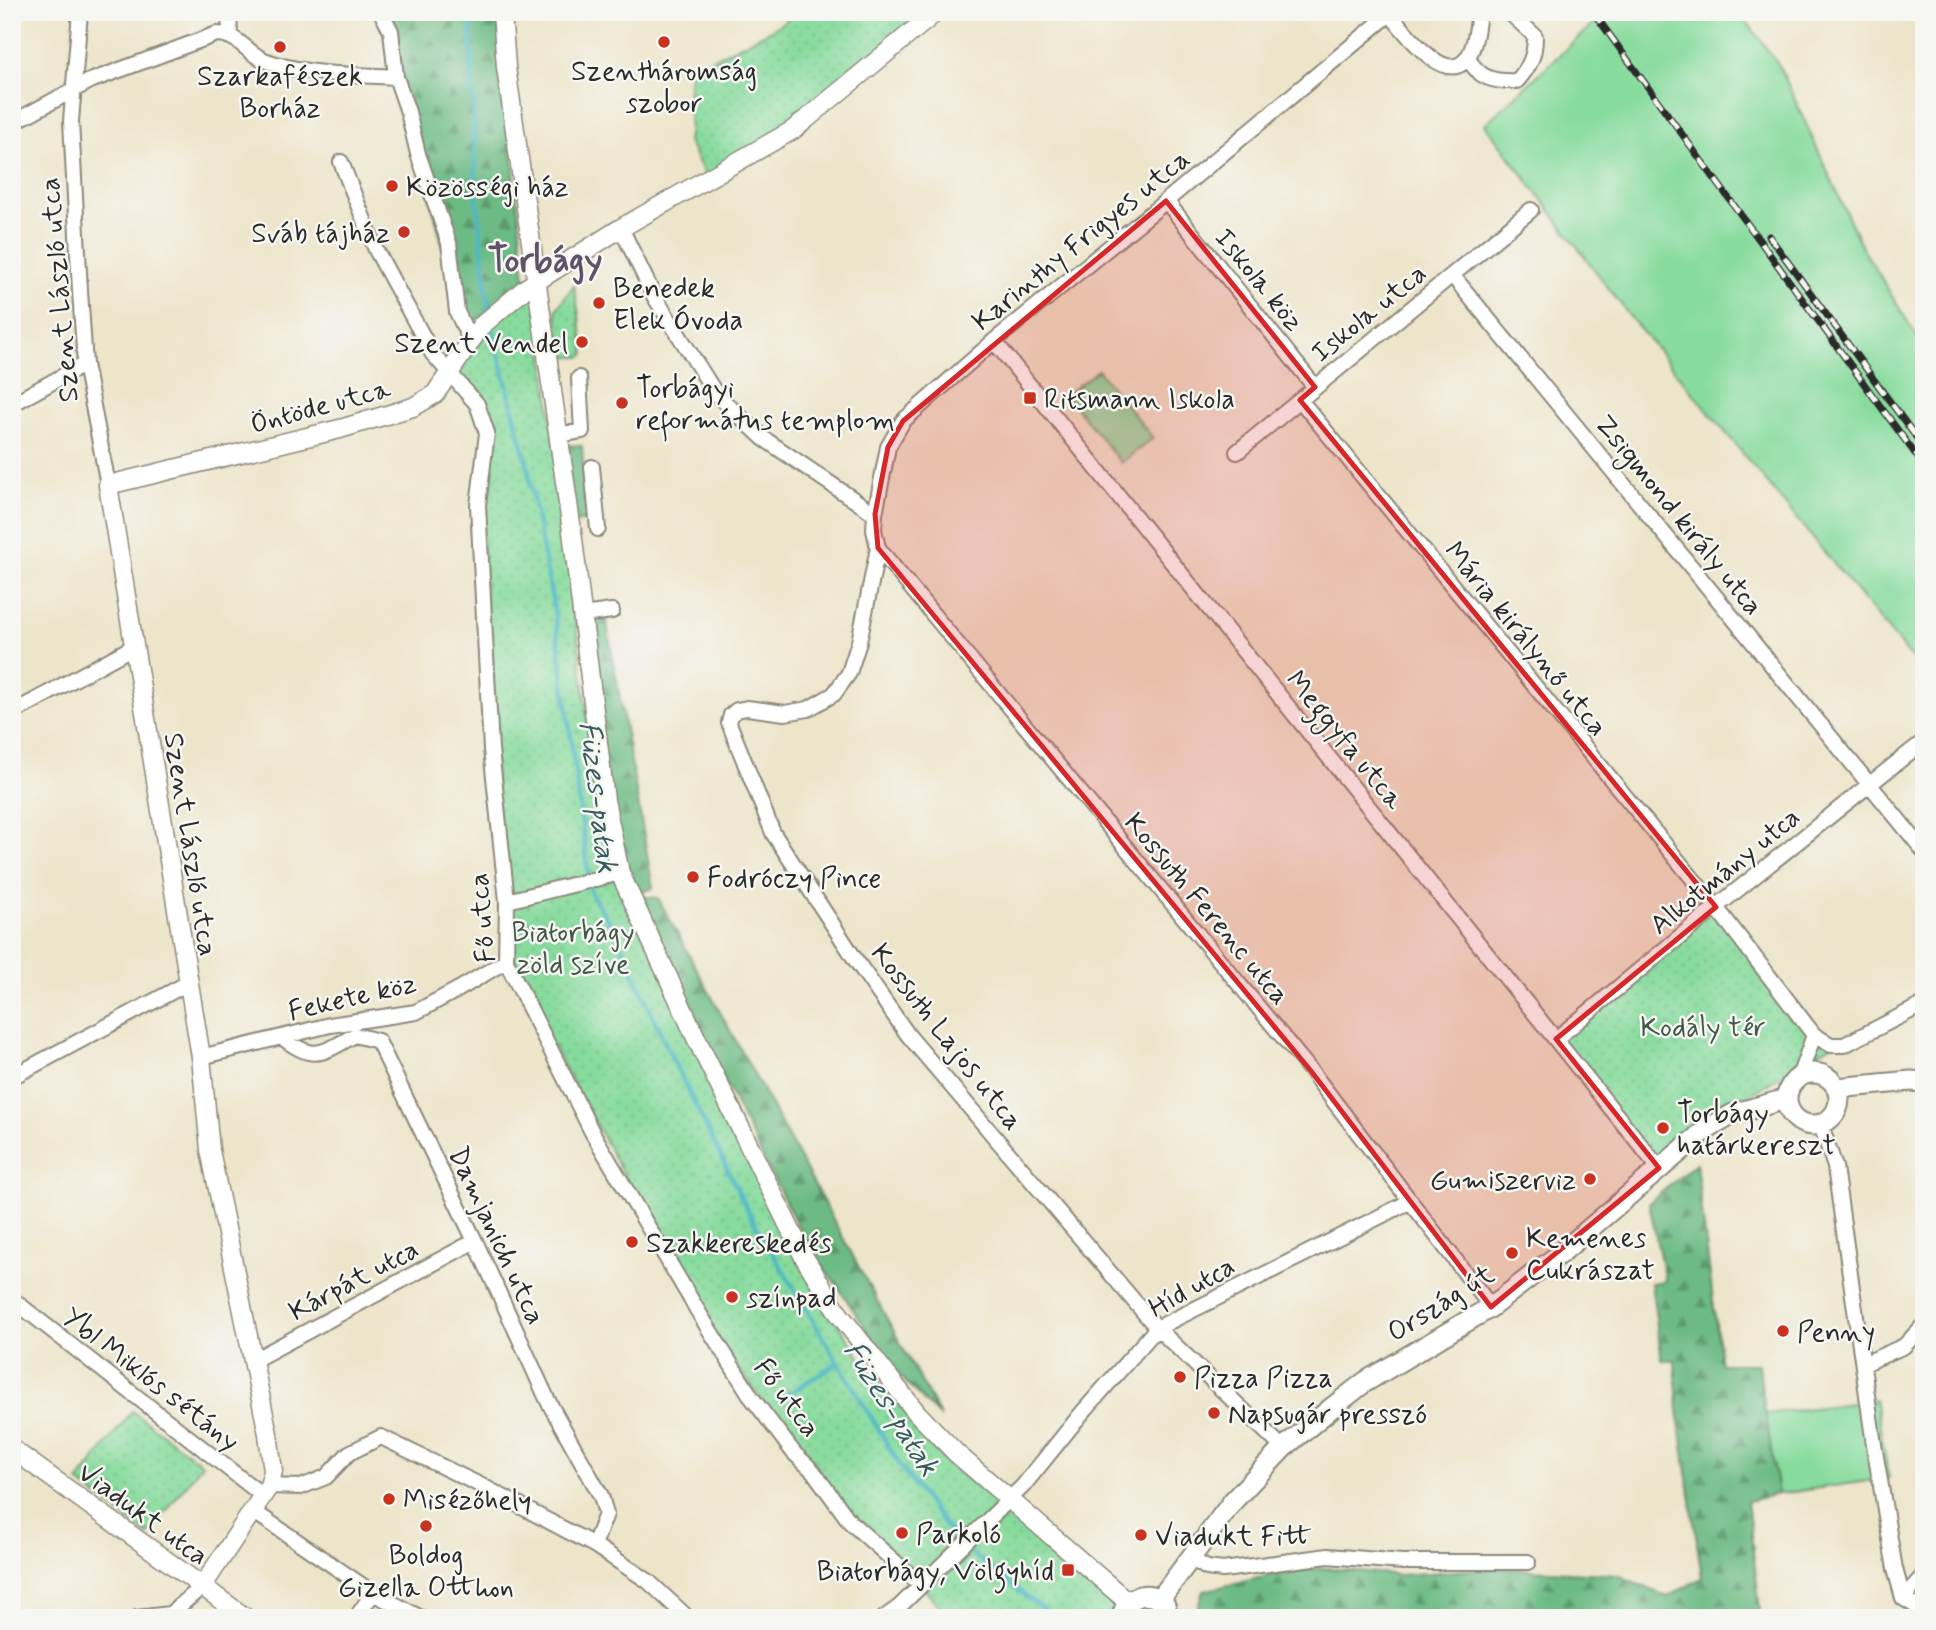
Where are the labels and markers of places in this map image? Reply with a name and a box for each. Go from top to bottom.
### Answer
marker: Szentháromság szobor [656,34,672,50]
marker: Szarkafészek Borház [272,39,288,55]
place label: Szentháromság szobor [571,54,757,123]
place label: Szarkafészek Borház [197,59,363,128]
place label: Közösségi ház [406,170,569,207]
marker: Közösségi ház [384,178,400,194]
place label: Sváb tájház [251,216,390,253]
marker: Sváb tájház [396,224,412,240]
place label: Benedek Elek Óvoda [613,271,743,340]
marker: Benedek Elek Óvoda [591,295,607,311]
place label: Szent Vendel [394,326,568,363]
marker: Szent Vendel [574,334,590,350]
place label: Torbágyi református templom [636,371,895,442]
place label: Ritsmann Iskola [1044,382,1235,419]
marker: Ritsmann Iskola [1022,390,1038,406]
marker: Torbágyi református templom [614,395,630,411]
place label: Fodróczy Pince [707,861,881,898]
marker: Fodróczy Pince [685,869,701,885]
place label: Torbágy határkereszt [1677,1096,1836,1165]
marker: Torbágy határkereszt [1655,1120,1671,1136]
place label: Gumiszerviz [1430,1163,1576,1200]
marker: Gumiszerviz [1582,1171,1598,1187]
place label: Kemenes Cukrászat [1526,1221,1655,1290]
place label: Szakkereskedés [646,1226,832,1263]
marker: Szakkereskedés [624,1234,640,1250]
marker: Kemenes Cukrászat [1504,1245,1520,1261]
place label: színpad [746,1281,837,1318]
marker: színpad [724,1289,740,1305]
place label: Penny [1797,1315,1875,1352]
marker: Penny [1775,1323,1791,1339]
place label: Pizza Pizza [1194,1361,1333,1398]
marker: Pizza Pizza [1172,1369,1188,1385]
place label: Napsugár presszó [1228,1397,1427,1434]
marker: Napsugár presszó [1206,1405,1222,1421]
place label: Misézőhely [403,1483,532,1520]
marker: Misézőhely [381,1491,397,1507]
place label: Parkoló [916,1517,1001,1554]
marker: Boldog Gizella Otthon [418,1518,434,1534]
place label: Viadukt Fitt [1155,1519,1312,1556]
marker: Parkoló [894,1525,910,1541]
marker: Viadukt Fitt [1133,1527,1149,1543]
place label: Boldog Gizella Otthon [338,1538,514,1607]
place label: Biatorbágy, Völgyhíd [817,1554,1054,1594]
marker: Biatorbágy, Völgyhíd [1060,1562,1076,1578]

